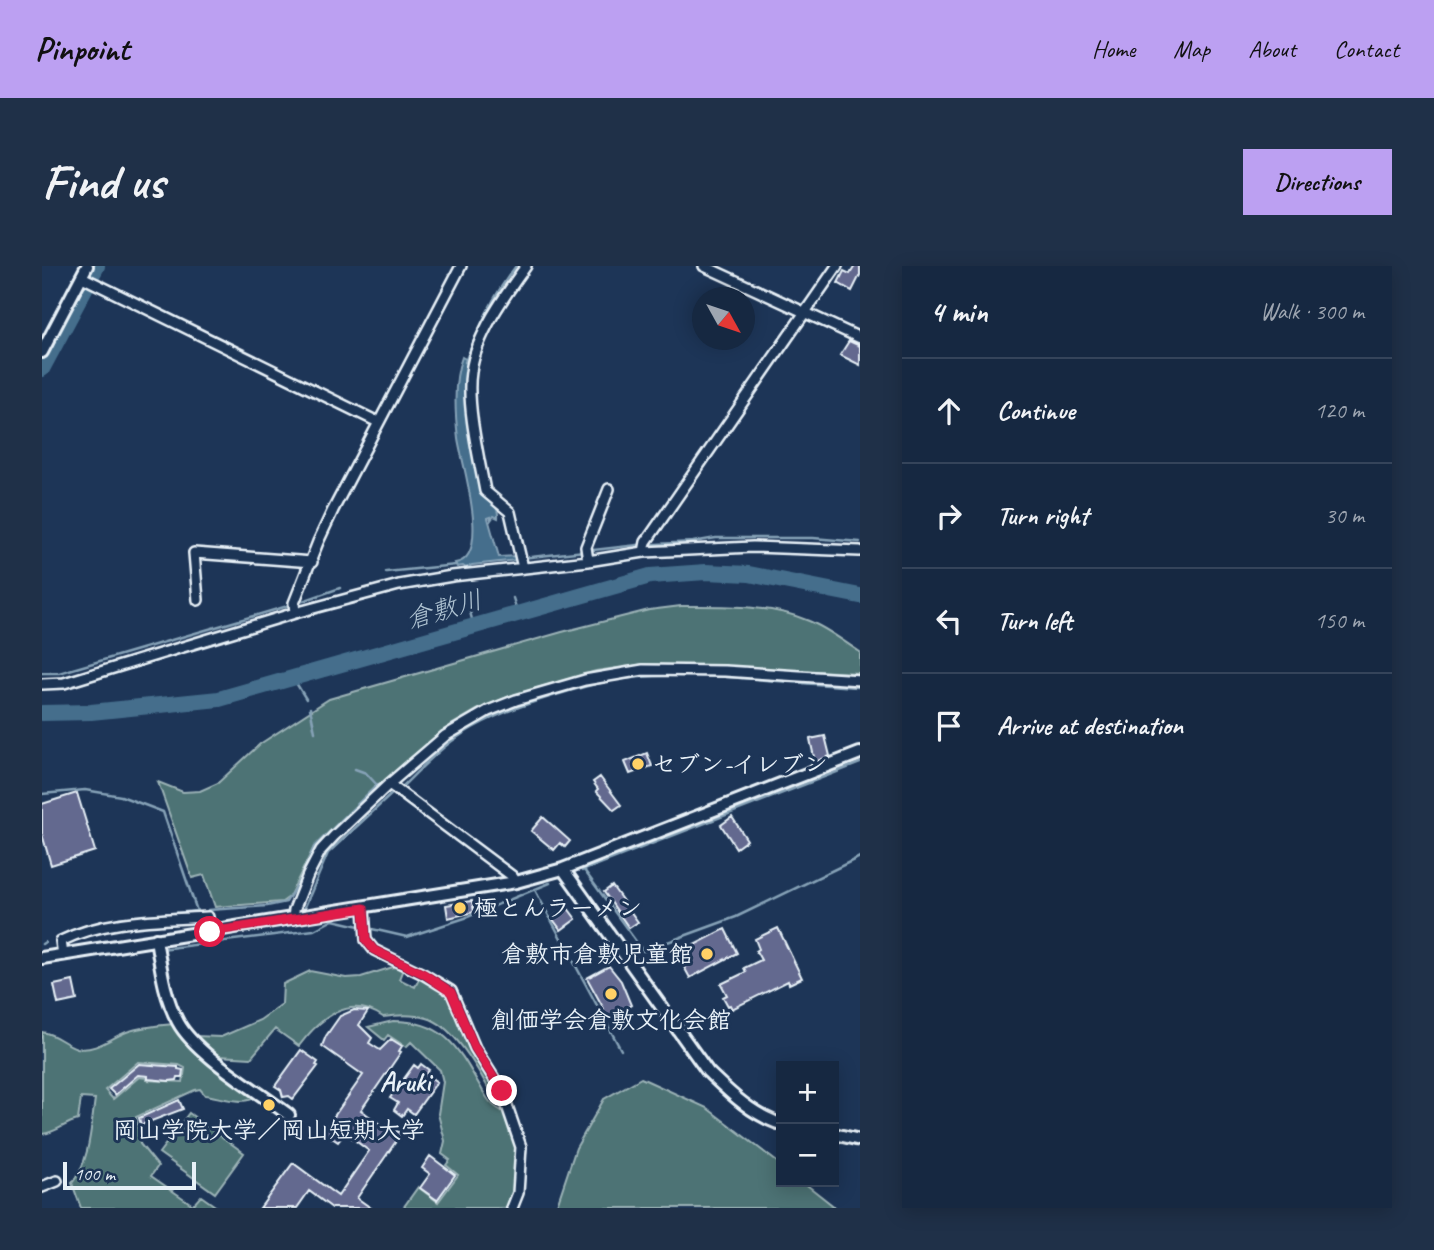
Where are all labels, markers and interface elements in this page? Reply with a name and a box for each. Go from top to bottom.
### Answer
text: Pinpoint [35,28,129,70]
text: Home [1092,34,1135,64]
text: Map [1173,34,1210,64]
text: About [1248,34,1296,64]
text: Contact [1334,34,1399,64]
button: Directions [1243,149,1392,215]
text: Find us [42,151,164,213]
north arrow [692,287,755,350]
text: 4 min [930,293,987,331]
text: Walk · 300 m [1260,297,1364,326]
icon: ahead [930,392,968,430]
text: Continue [997,394,1075,427]
text: 120 m [1315,396,1364,425]
icon: right [930,497,968,535]
text: Turn right [997,499,1088,532]
text: 30 m [1325,501,1364,530]
water label: 倉敷川 [402,583,486,636]
icon: left [930,602,968,640]
text: Turn left [997,604,1072,637]
text: 150 m [1315,606,1364,635]
icon: arrive [930,707,968,745]
text: Arrive at destination [997,709,1183,742]
place label: セブン-イレブン [652,749,828,779]
marker: セブン-イレブン [630,756,646,772]
place label: 極とんラーメン [474,893,642,923]
marker: 極とんラーメン [452,900,468,916]
route start [194,916,225,947]
place label: 倉敷市倉敷児童館 [501,939,693,969]
marker: 倉敷市倉敷児童館 [699,946,715,962]
marker: 創価学会倉敷文化会館 [603,986,619,1002]
place label: 創価学会倉敷文化会館 [491,1005,731,1035]
map controls [776,1061,839,1187]
button: + [776,1061,839,1124]
district label: Aruki [380,1064,434,1099]
route end [486,1075,517,1106]
marker: 岡山学院大学／岡山短期大学 [261,1097,277,1113]
place label: 岡山学院大学／岡山短期大学 [113,1115,425,1145]
button: − [776,1124,839,1187]
scale bar [63,1159,196,1191]
text: 100 m [74,1162,115,1186]

